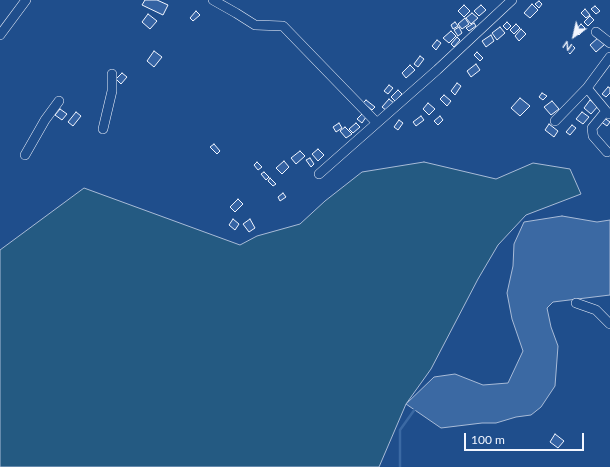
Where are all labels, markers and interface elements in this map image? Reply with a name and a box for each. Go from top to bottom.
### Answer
north arrow [554,16,594,56]
text: N [560,39,574,54]
scale bar [466,425,586,451]
text: 100 m [471,432,505,447]

